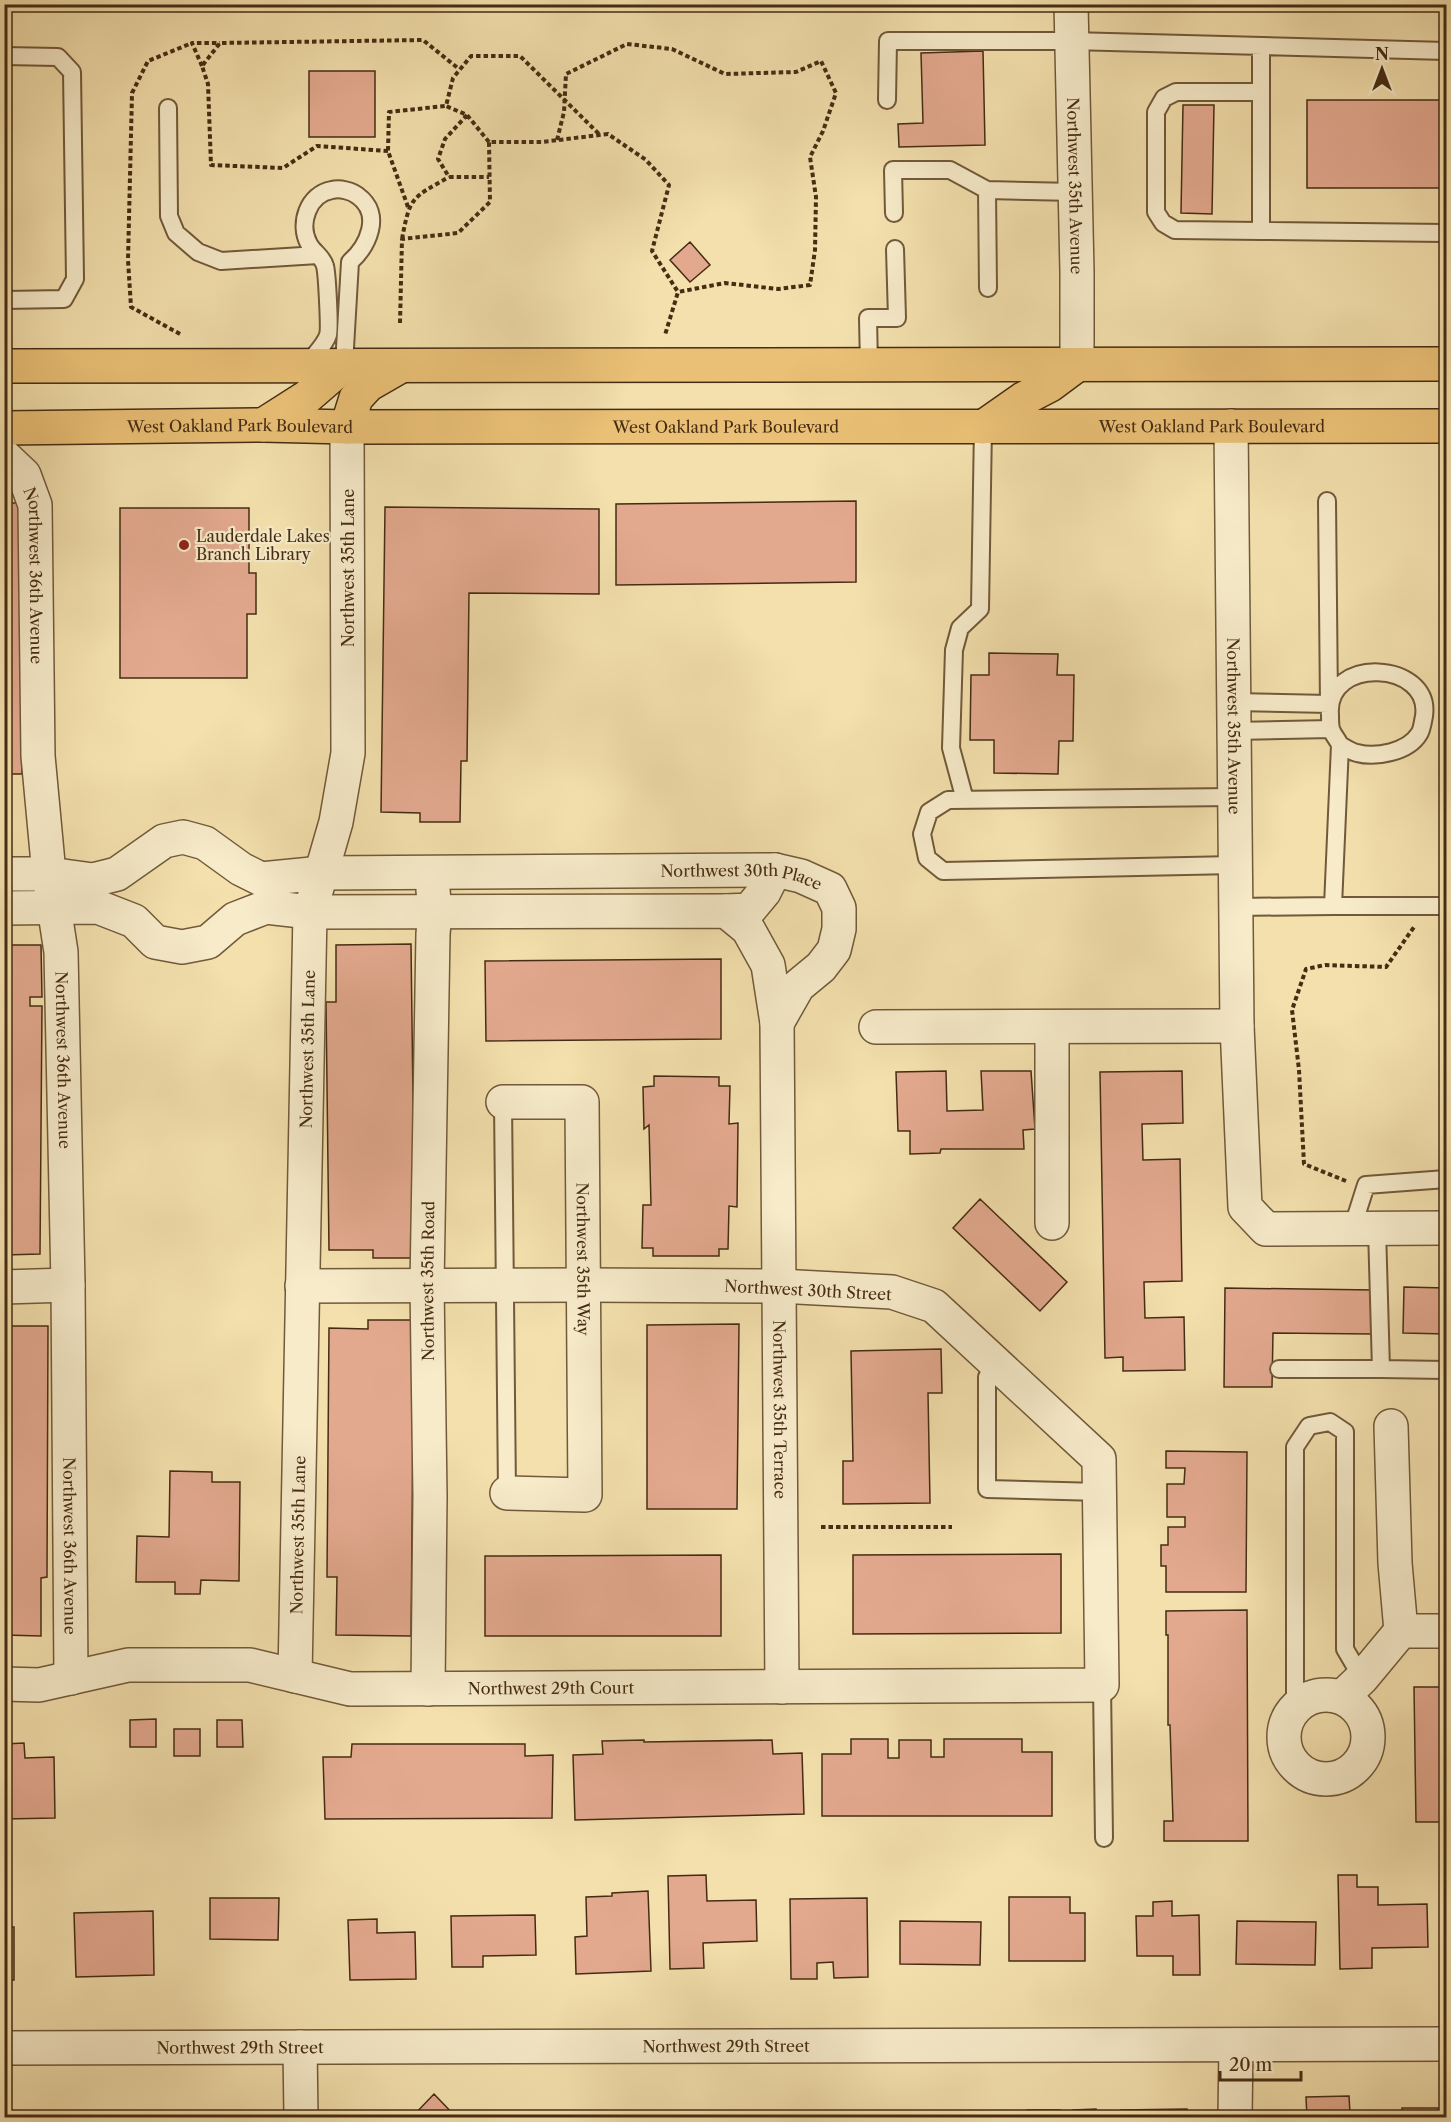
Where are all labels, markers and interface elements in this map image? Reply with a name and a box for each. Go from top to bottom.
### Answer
north arrow [1352,39,1412,99]
text: N [1375,44,1389,64]
street label: Northwest 35th Avenue [1063,97,1087,275]
street label: West Oakland Park Boulevard [126,415,353,437]
street label: West Oakland Park Boulevard [1098,416,1325,436]
street label: West Oakland Park Boulevard [612,417,839,437]
street label: Northwest 36th Avenue [19,484,47,664]
street label: Northwest 35th Lane [338,489,358,647]
place label: Lauderdale Lakes Branch Library [196,526,330,564]
marker: Lauderdale Lakes Branch Library [177,538,191,552]
street label: Northwest 35th Avenue [1223,637,1245,815]
street label: Northwest 30th Place [660,860,825,894]
street label: Northwest 35th Lane [296,970,319,1129]
street label: Northwest 36th Avenue [51,971,75,1149]
street label: Northwest 35th Way [573,1182,594,1337]
street label: Northwest 35th Road [417,1200,438,1361]
street label: Northwest 30th Street [724,1276,892,1304]
street label: Northwest 35th Terrace [769,1320,791,1499]
street label: Northwest 35th Lane [286,1455,309,1615]
street label: Northwest 36th Avenue [59,1457,81,1635]
street label: Northwest 29th Court [468,1677,634,1698]
street label: Northwest 29th Street [642,2036,810,2056]
street label: Northwest 29th Street [156,2037,324,2058]
scale bar [1220,2044,1301,2082]
text: 20 m [1229,2054,1273,2076]

